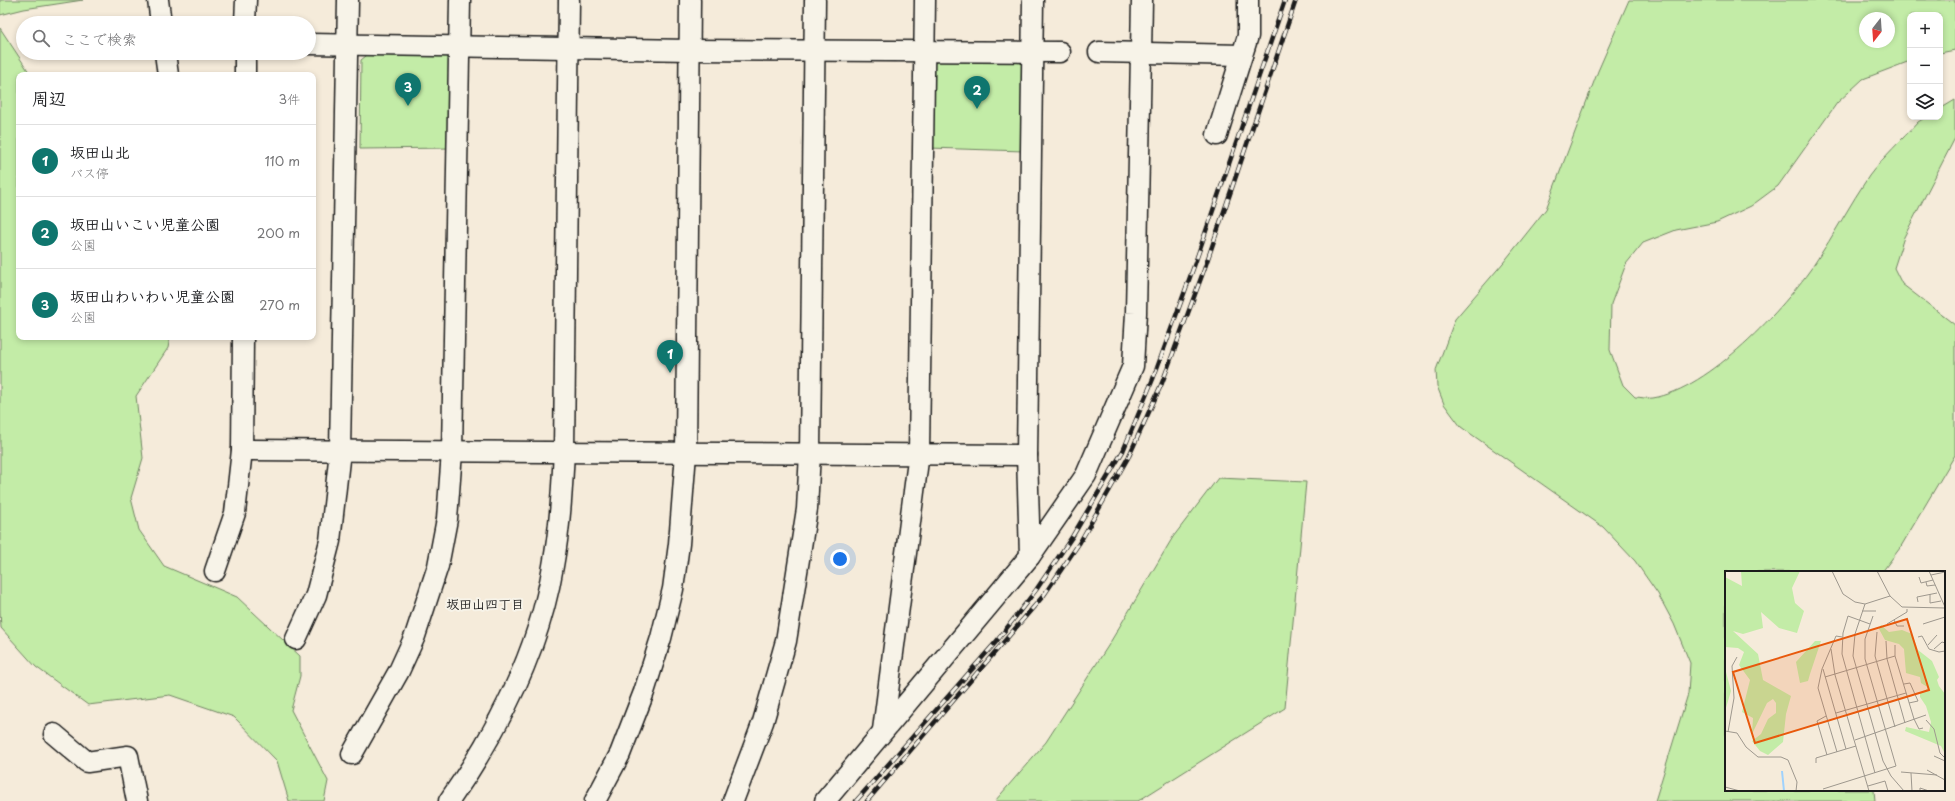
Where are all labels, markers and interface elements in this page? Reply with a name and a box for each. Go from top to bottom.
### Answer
north arrow [1859,12,1895,48]
map controls [1907,12,1943,120]
button: + [1907,12,1943,48]
search box [16,16,316,60]
icon: search [30,27,52,49]
text: ここで検索 [62,27,137,50]
button: − [1907,48,1943,84]
pin: 3 [395,73,421,106]
pin: 2 [964,76,990,109]
button: layers [1907,84,1943,120]
text: 周辺 [32,85,66,111]
text: 3件 [278,89,300,108]
text: 坂田山北 [70,140,130,163]
text: 1 [42,151,48,170]
text: 110 m [265,151,300,170]
text: バス停 [70,163,109,182]
text: 坂田山いこい児童公園 [70,212,220,235]
text: 2 [40,223,50,242]
text: 200 m [257,223,300,242]
text: 公園 [70,235,96,254]
text: 坂田山わいわい児童公園 [70,284,235,307]
text: 3 [41,295,49,314]
text: 270 m [259,295,300,314]
text: 公園 [70,307,96,326]
pin: 1 [657,340,683,373]
your location [830,549,850,569]
inset map [1725,571,1945,791]
district label: 坂田山四丁目 [446,594,524,613]

